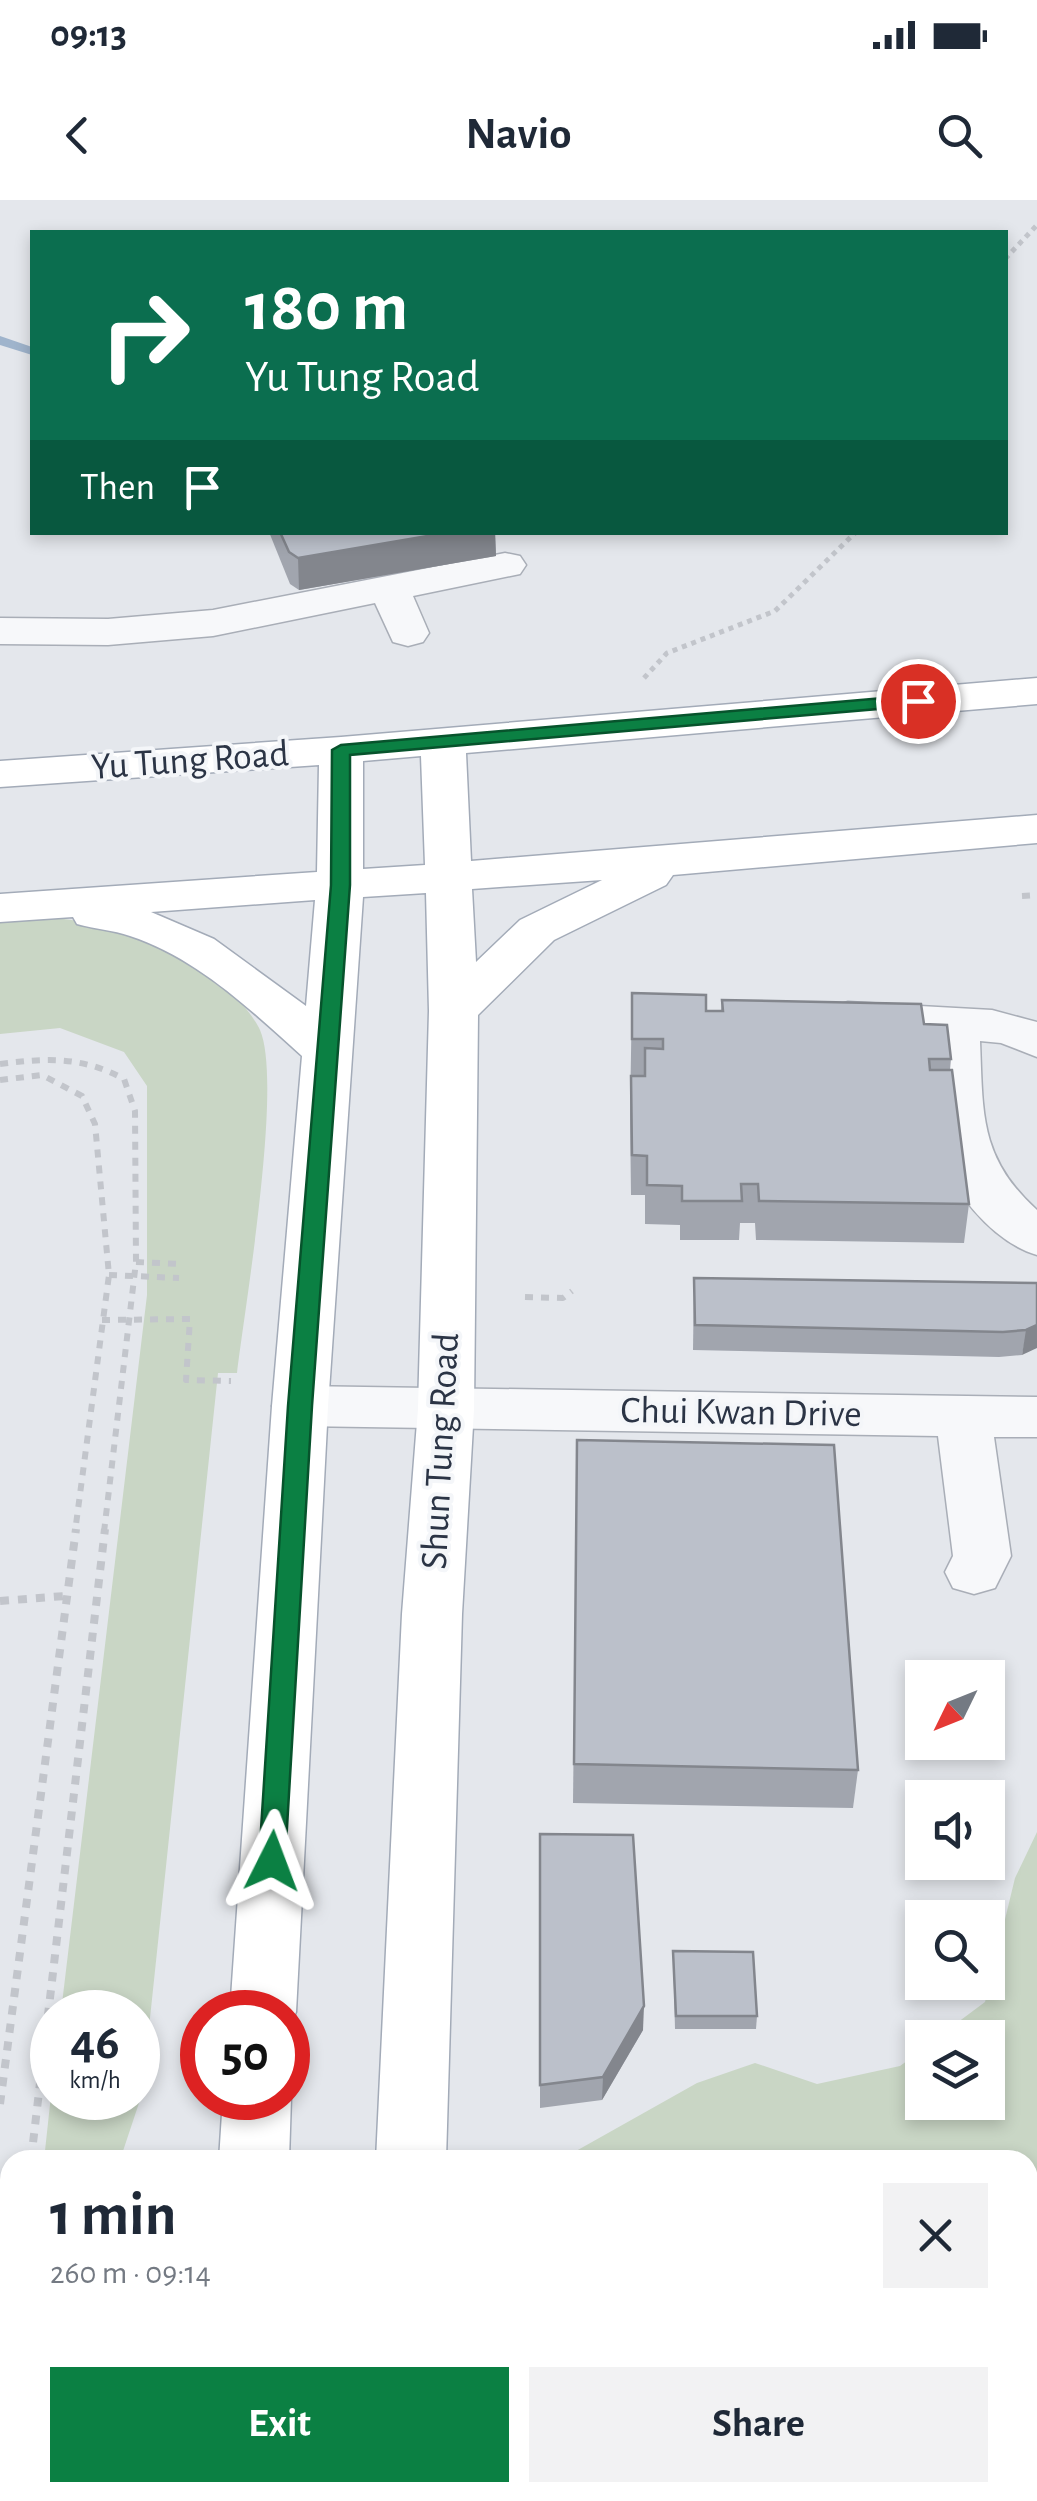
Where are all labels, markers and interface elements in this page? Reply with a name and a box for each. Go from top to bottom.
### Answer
text: 09:13 [50,16,127,54]
icon: back [50,108,105,163]
icon: search [932,108,987,163]
text: Navio [466,112,571,157]
icon: right [80,270,210,400]
text: 180 m [245,273,408,343]
text: Yu Tung Road [245,355,480,400]
icon: arrive [175,460,230,515]
text: Then [80,469,155,507]
pin [876,659,961,744]
icon: arrive [891,674,946,729]
street label: Yu Tung Road [90,735,290,787]
street label: Shun Tung Road [416,1332,466,1570]
street label: Chui Kwan Drive [620,1392,862,1434]
north arrow [905,1660,1005,1760]
map controls [905,1660,1005,2120]
button: sound [905,1780,1005,1880]
position arrow [220,1809,324,1913]
button: search [905,1900,1005,2000]
speed limit sign: 50 [180,1990,310,2120]
text: 46 [70,2018,120,2068]
button: layers [905,2020,1005,2120]
text: km/h [69,2068,121,2093]
button: close [883,2183,988,2288]
text: 1 min [50,2186,176,2246]
text: 260 m · 09:14 [50,2257,211,2289]
button: Exit [50,2367,509,2482]
button: Share [529,2367,988,2482]

